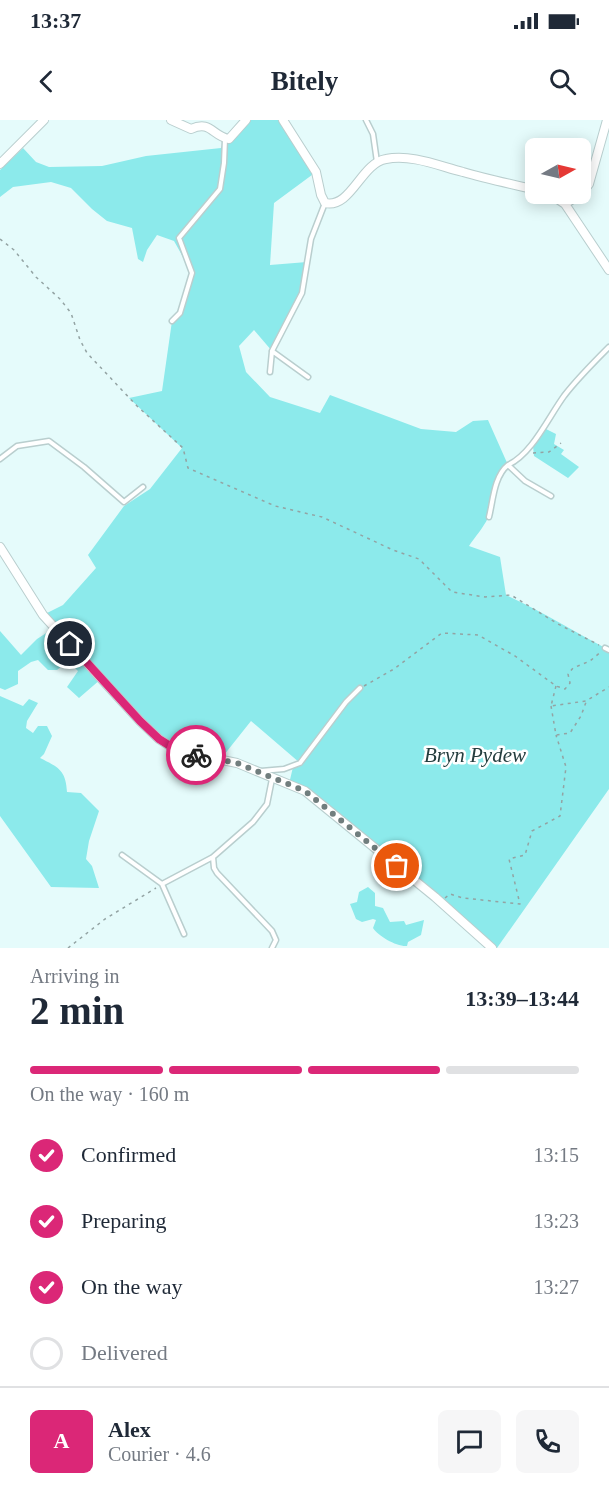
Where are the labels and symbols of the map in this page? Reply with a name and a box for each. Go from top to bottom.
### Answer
north arrow [525,138,591,204]
pin [44,618,95,669]
courier [166,725,226,785]
park label: Bryn Pydew [424,743,526,767]
pin [371,840,422,891]

